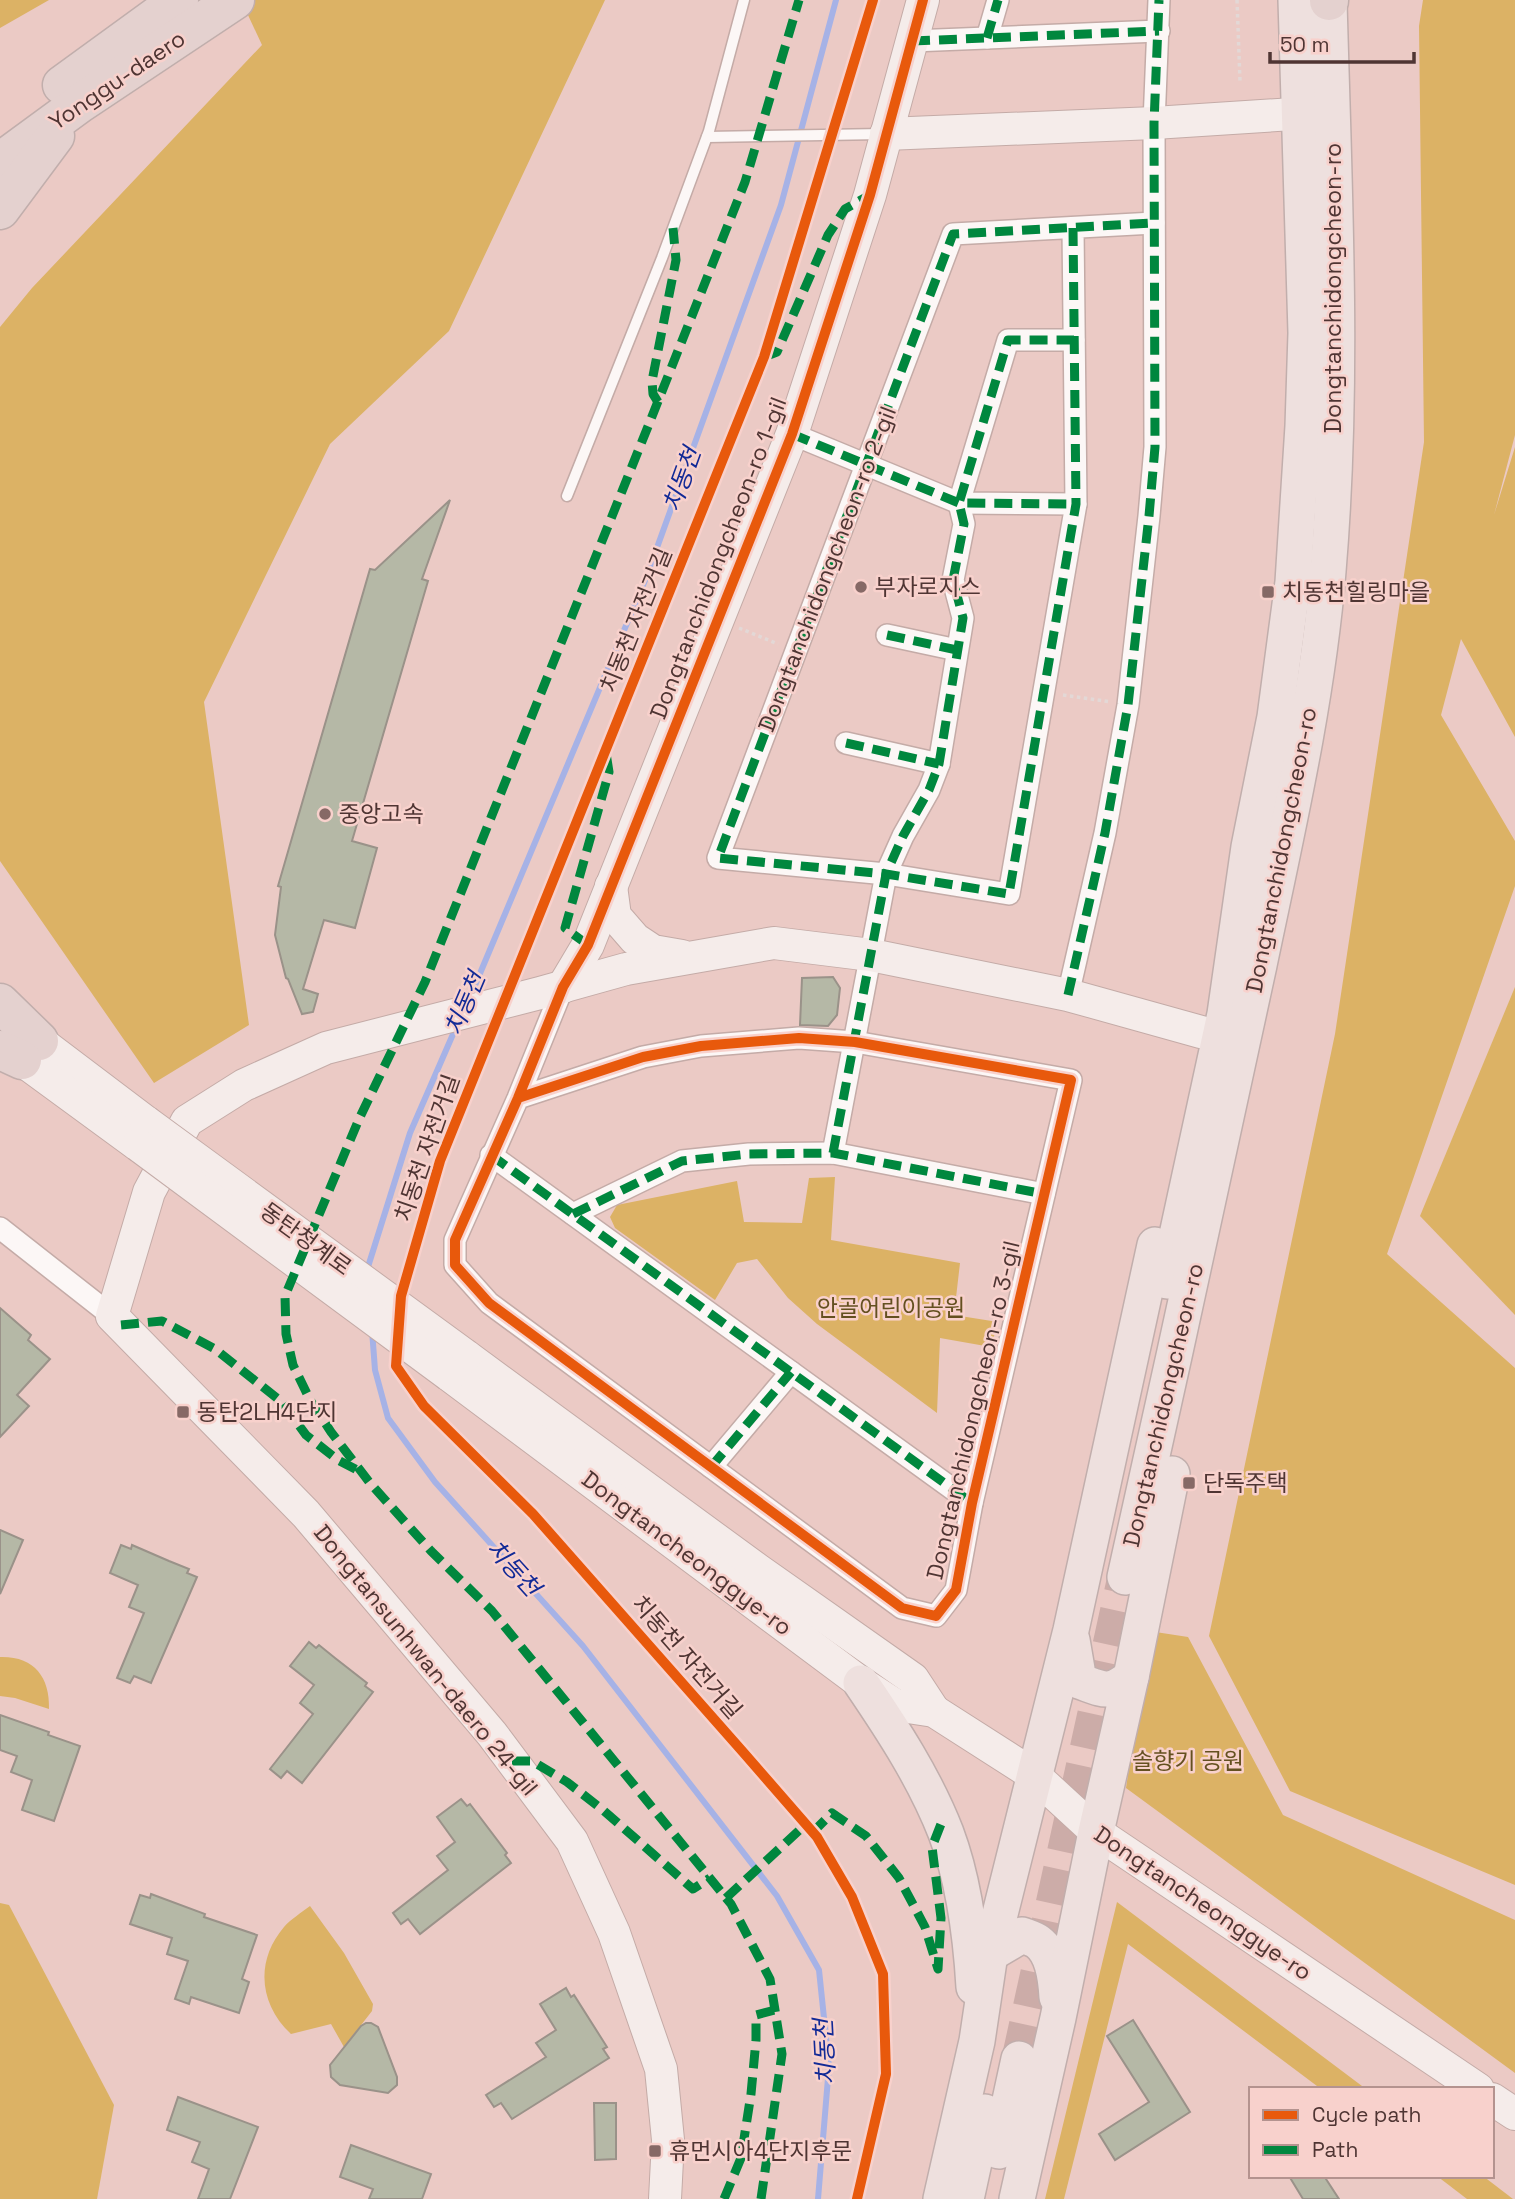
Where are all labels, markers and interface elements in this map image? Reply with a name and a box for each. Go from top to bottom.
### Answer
scale bar [1270,21,1414,65]
street label: Yonggu-daero [43,23,191,137]
text: 50 m [1280,31,1330,58]
street label: Dongtanchidongcheon-ro [1318,143,1348,433]
street label: Dongtanchidongcheon-ro 1-gil [643,393,793,723]
street label: Dongtanchidongcheon-ro 2-gil [751,402,903,736]
water label: 치동천 [656,441,708,516]
street label: 치동천 자전거길 [593,543,679,697]
place label: 부자로지스 [875,572,981,602]
place label: 치동천힐링마을 [1282,577,1430,607]
marker: 부자로지스 [853,579,869,595]
marker: 치동천힐링마을 [1260,584,1276,600]
street label: Dongtanchidongcheon-ro [1239,705,1323,995]
place label: 중앙고속 [339,799,424,829]
marker: 중앙고속 [317,806,333,822]
water label: 치동천 [437,965,493,1040]
street label: 치동천 자전거길 [388,1070,466,1226]
street label: 동탄청계로 [254,1196,358,1282]
street label: Dongtanchidongcheon-ro 3-gil [919,1238,1027,1582]
street label: Dongtanchidongcheon-ro [1116,1260,1210,1550]
park label: 안골어린이공원 [817,1293,965,1323]
place label: 동탄2LH4단지 [197,1397,338,1427]
marker: 동탄2LH4단지 [175,1404,191,1420]
street label: Dongtancheonggye-ro [576,1464,798,1642]
place label: 단독주택 [1203,1468,1288,1498]
marker: 단독주택 [1181,1475,1197,1491]
street label: Dongtansunhwan-daero 24-gil [307,1518,545,1802]
water label: 치동천 [480,1533,549,1605]
street label: 치동천 자전거길 [625,1589,749,1725]
park label: 솔향기 공원 [1132,1746,1244,1776]
street label: Dongtancheonggye-ro [1088,1819,1318,1987]
water label: 치동천 [807,2015,842,2086]
legend [1249,2087,1494,2178]
text: Cycle path [1312,2101,1421,2128]
place label: 휴먼시아4단지후문 [669,2136,853,2166]
text: Path [1312,2136,1358,2163]
marker: 휴먼시아4단지후문 [647,2143,663,2159]

